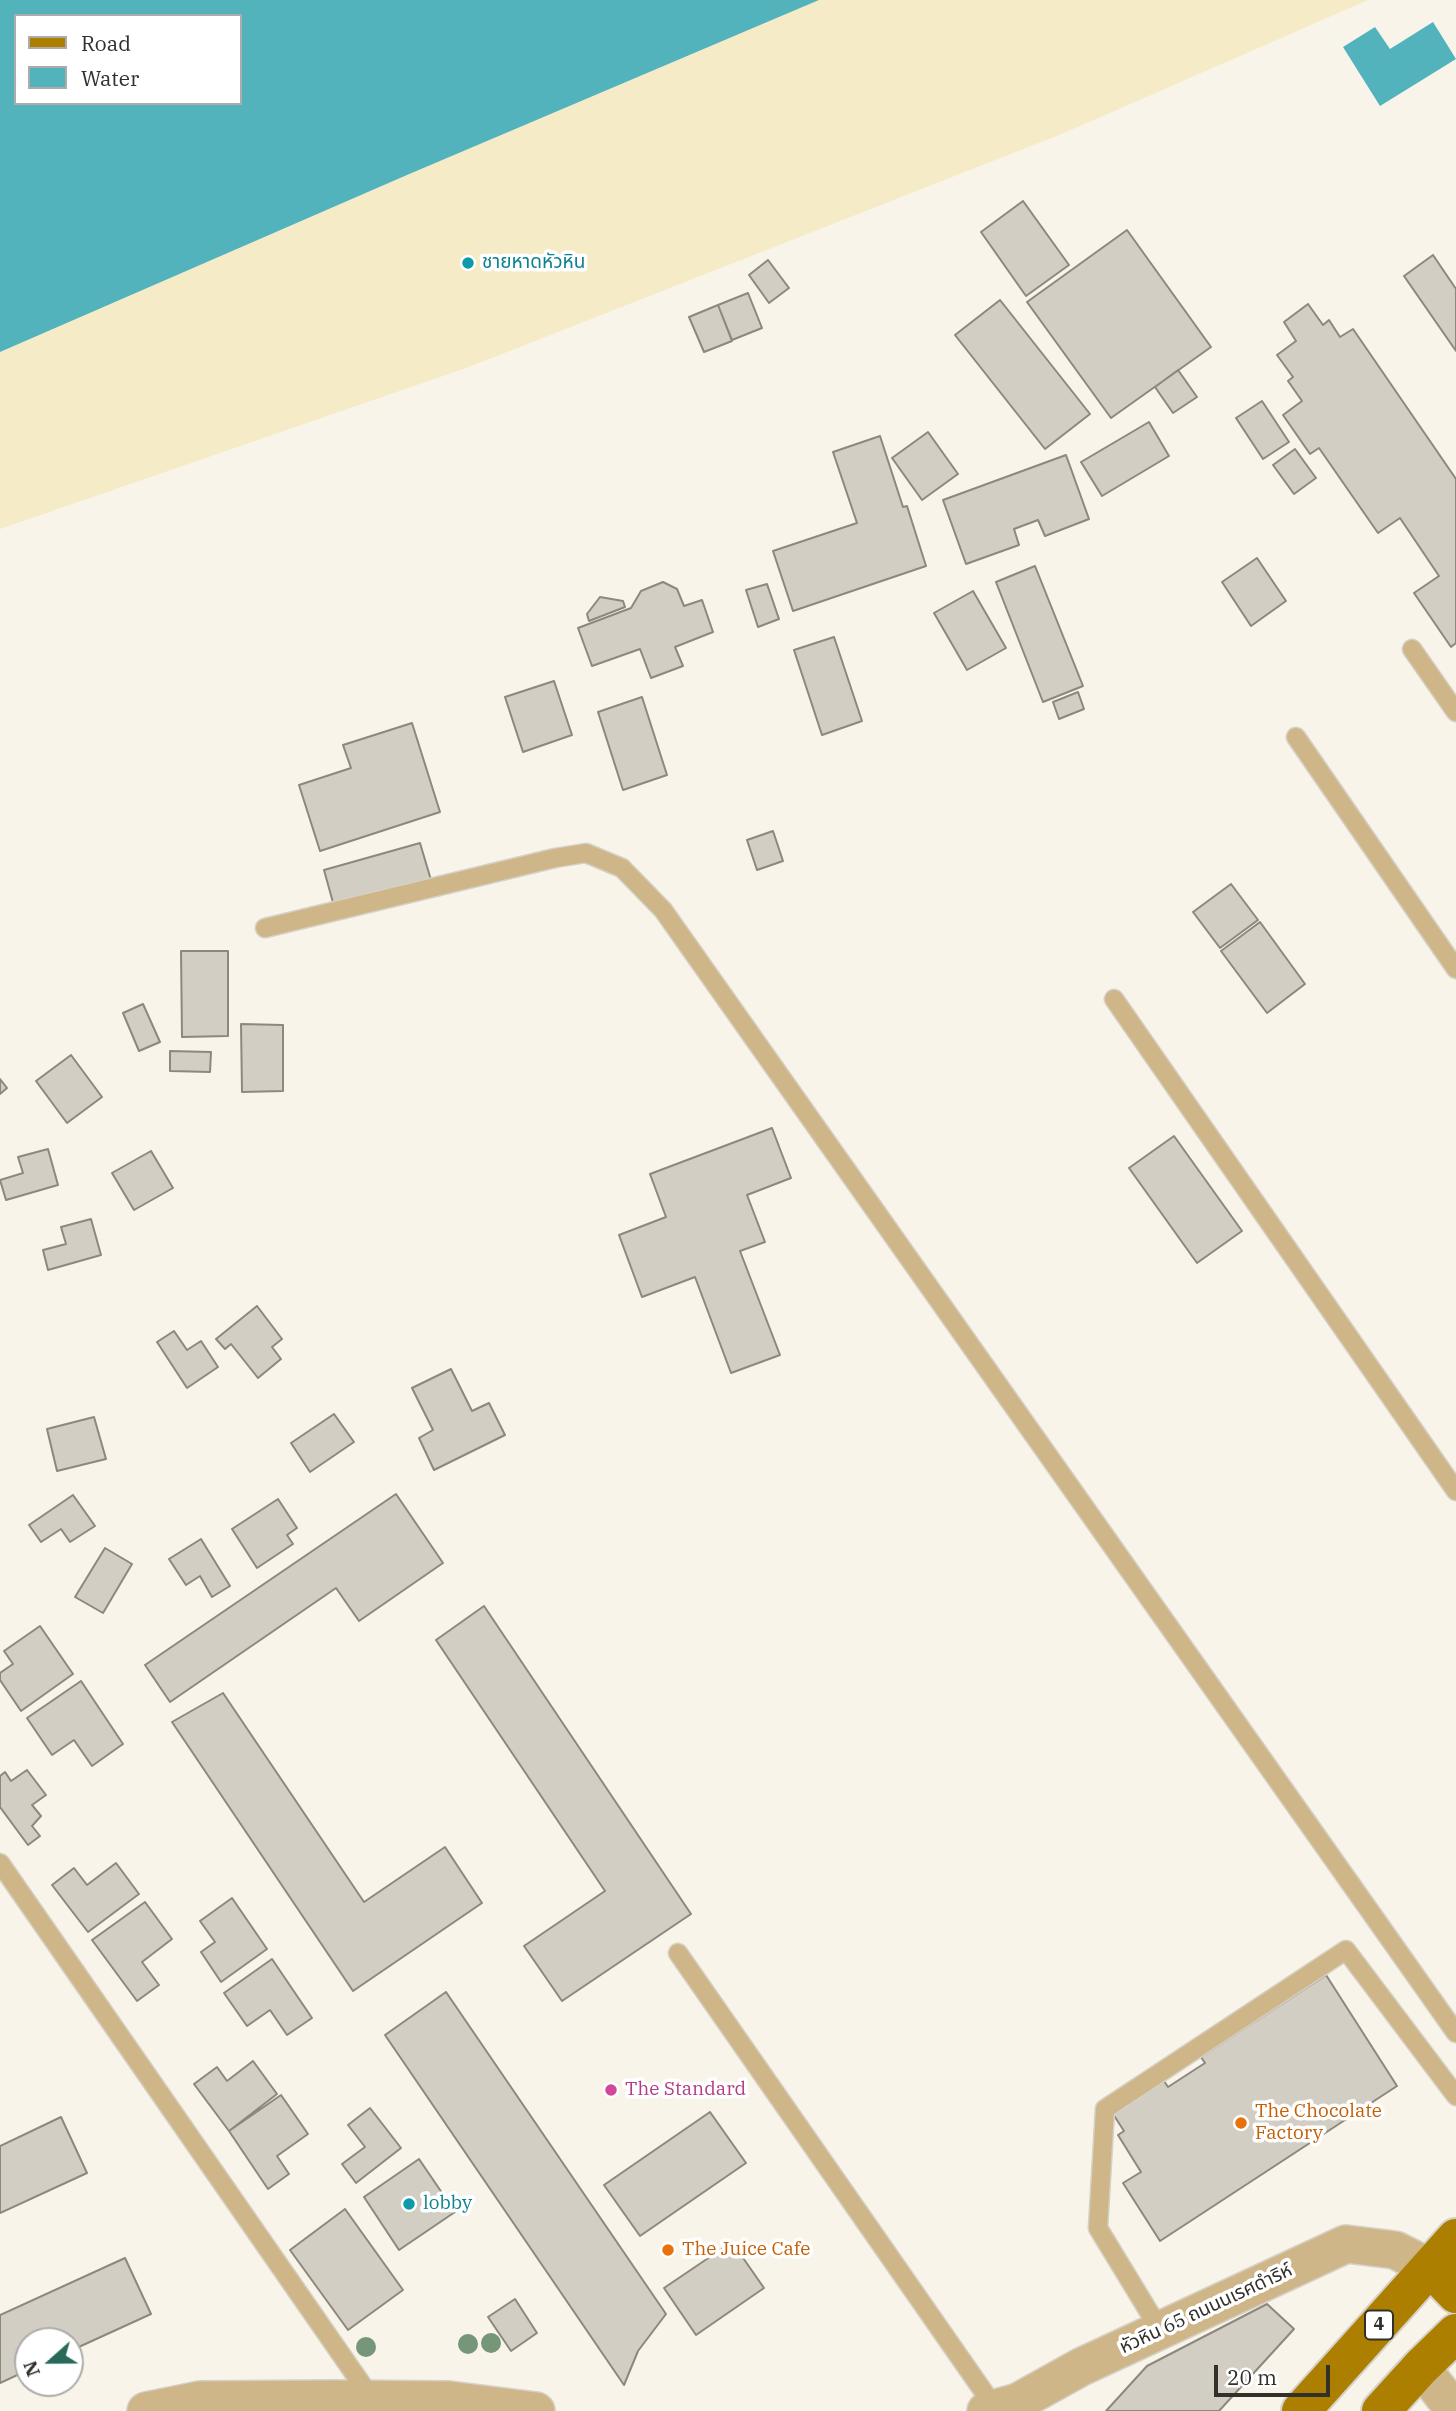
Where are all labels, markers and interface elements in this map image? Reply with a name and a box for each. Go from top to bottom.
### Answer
legend [14,14,242,105]
text: Road [81,29,131,57]
text: Water [81,64,139,92]
place label: ชายหาดหัวหิน [482,252,585,274]
marker: ชายหาดหัวหิน [460,255,476,271]
place label: The Standard [625,2079,746,2101]
marker: The Standard [603,2082,619,2098]
place label: The Chocolate Factory [1255,2101,1382,2145]
marker: The Chocolate Factory [1233,2115,1249,2131]
place label: lobby [423,2193,472,2215]
marker: lobby [401,2196,417,2212]
place label: The Juice Cafe [682,2239,810,2261]
marker: The Juice Cafe [660,2242,676,2258]
street label: หัวหิน 65 ถนนนเรศดำริห์ [1116,2259,1296,2359]
road number: 4 [1365,2311,1393,2340]
north arrow [14,2327,84,2397]
scale bar [1218,2352,1334,2396]
text: N [17,2357,45,2380]
text: 20 m [1227,2363,1277,2391]

